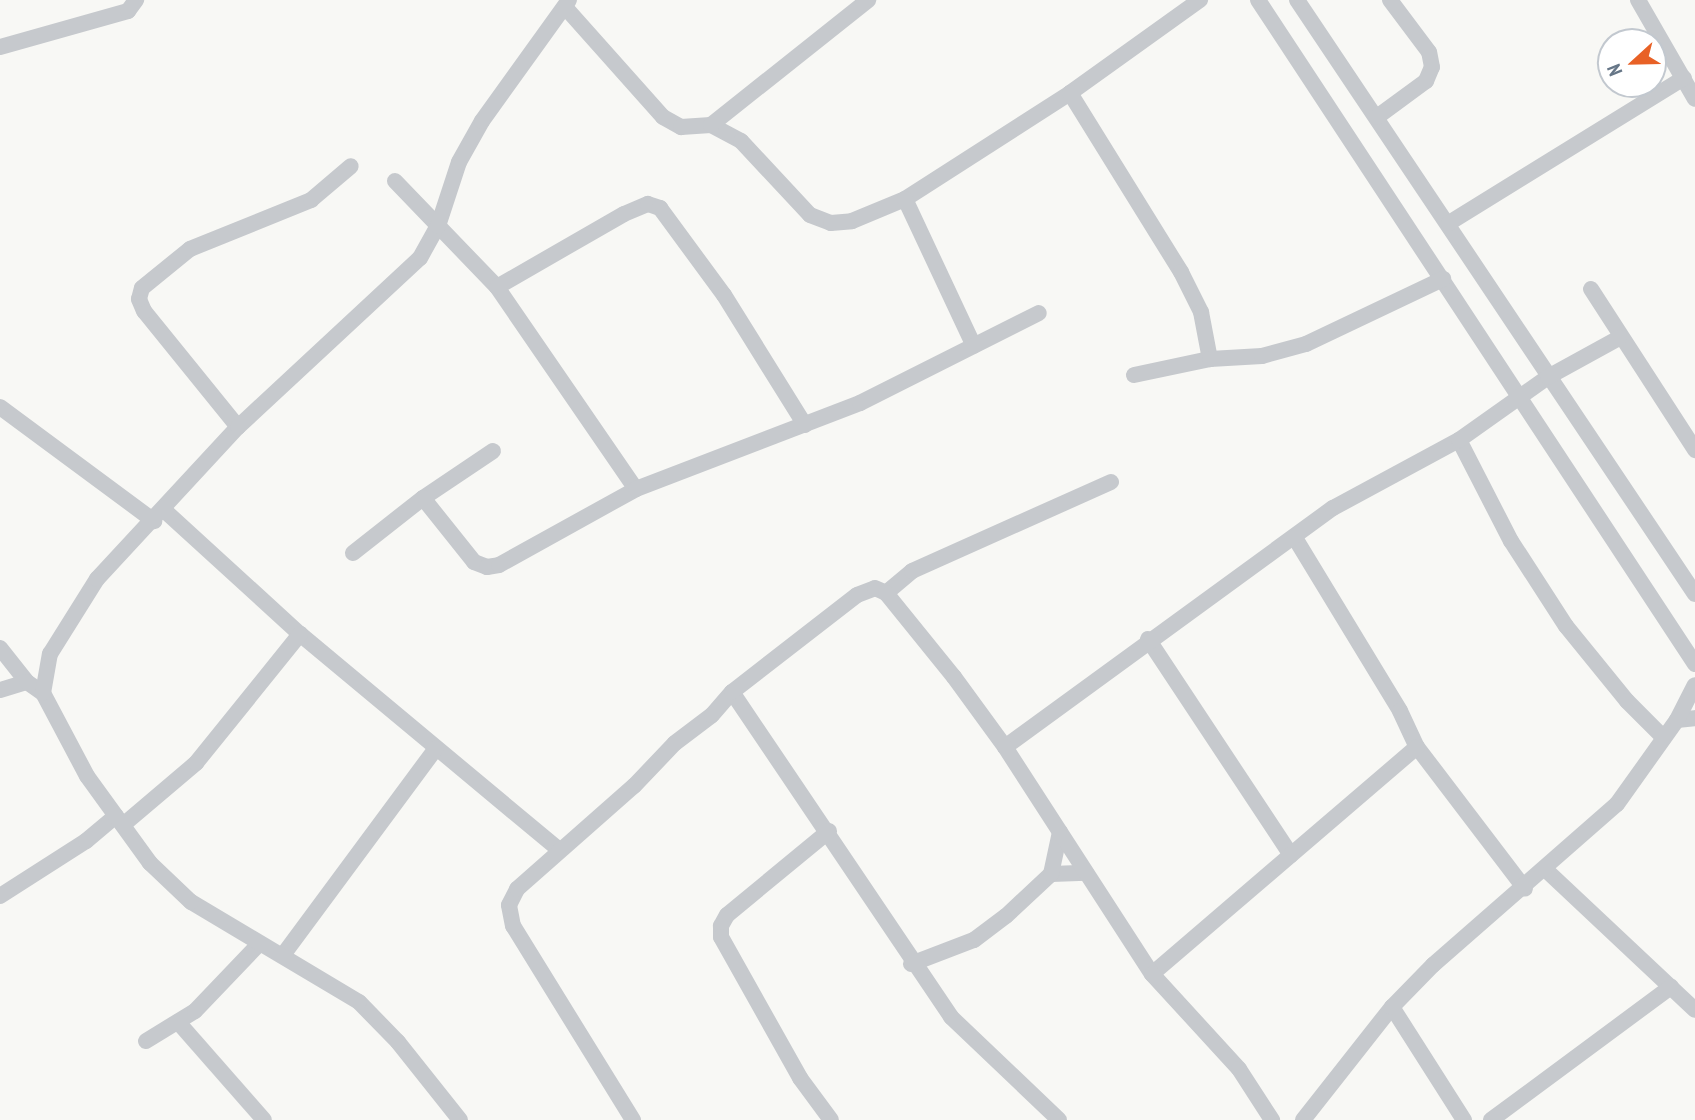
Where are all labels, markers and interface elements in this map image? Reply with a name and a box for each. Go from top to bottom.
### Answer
north arrow [1597,28,1667,98]
text: N [1601,61,1627,79]

